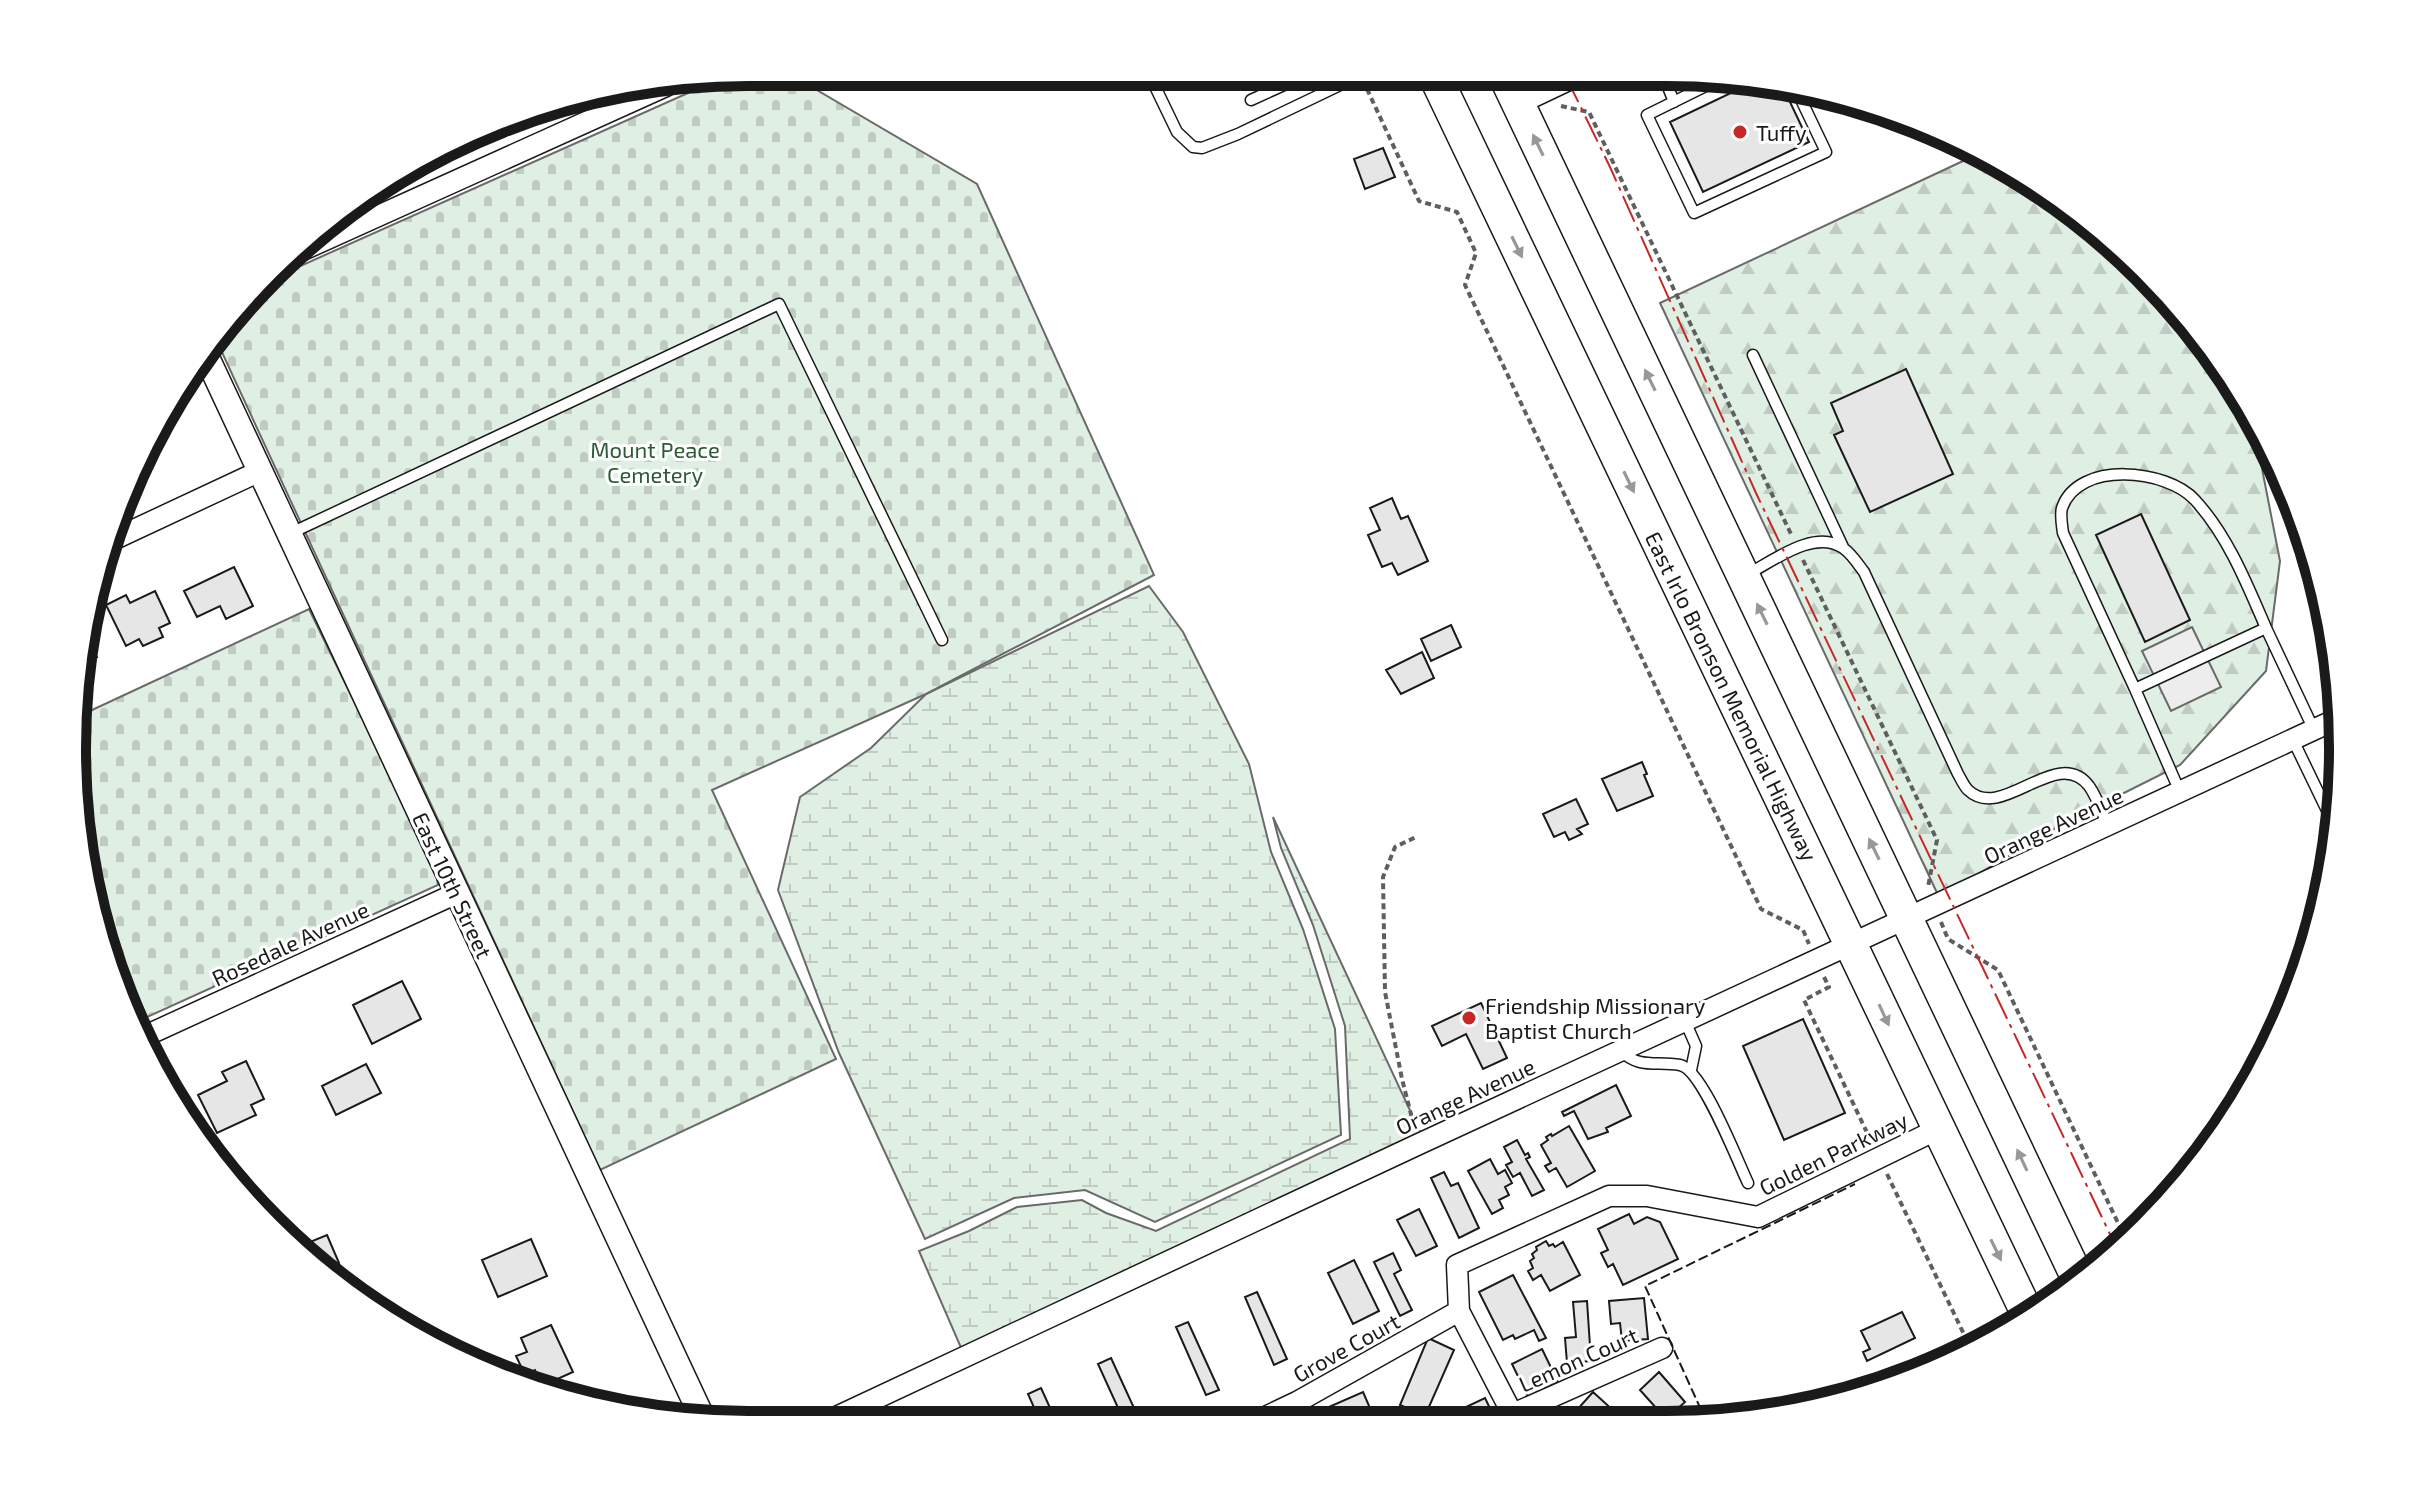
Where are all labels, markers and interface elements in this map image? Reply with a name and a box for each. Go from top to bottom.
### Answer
place label: Tuffy [1756,119,1807,145]
marker: Tuffy [1731,123,1749,141]
one-way arrow [1531,133,1545,157]
one-way arrow [1510,236,1524,259]
one-way arrow [1643,368,1657,391]
park label: Mount Peace Cemetery [590,436,720,487]
one-way arrow [1623,470,1636,493]
street label: East Irlo Bronson Memorial Highway [1641,527,1823,865]
one-way arrow [1755,603,1769,626]
street label: Orange Avenue [1979,781,2127,869]
street label: East 10th Street [408,808,498,962]
one-way arrow [1867,837,1881,860]
street label: Rosedale Avenue [207,895,373,991]
place label: Friendship Missionary Baptist Church [1485,992,1706,1043]
one-way arrow [1877,1003,1891,1027]
marker: Friendship Missionary Baptist Church [1460,1009,1478,1027]
street label: Orange Avenue [1391,1052,1539,1140]
street label: Golden Parkway [1755,1106,1912,1200]
one-way arrow [2015,1148,2029,1172]
one-way arrow [1989,1238,2003,1261]
street label: Grove Court [1288,1307,1404,1387]
street label: Lemon Court [1515,1321,1641,1397]

